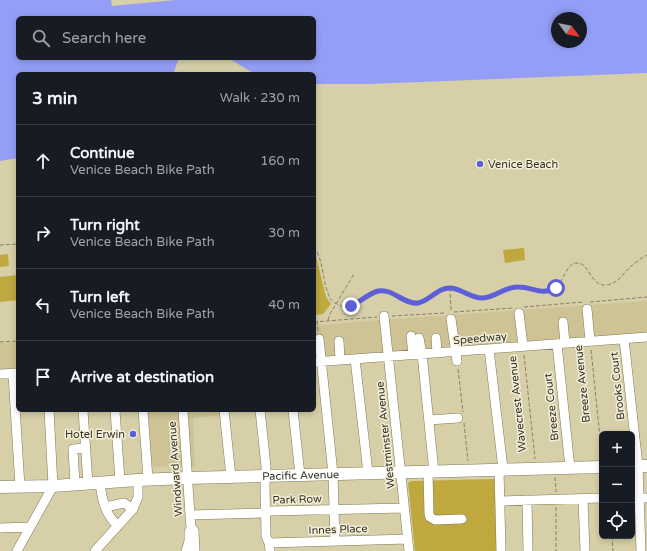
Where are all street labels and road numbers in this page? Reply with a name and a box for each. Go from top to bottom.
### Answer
street label: Speedway [453,330,507,347]
street label: Breeze Avenue [572,344,593,423]
street label: Brooks Court [607,351,628,421]
street label: Wavecrest Avenue [506,355,529,453]
street label: Breeze Court [541,373,562,441]
street label: Westminster Avenue [373,381,398,489]
street label: Windward Avenue [166,421,185,517]
street label: Pacific Avenue [262,468,339,483]
street label: Park Row [272,492,322,507]
street label: Innes Place [308,522,368,537]

